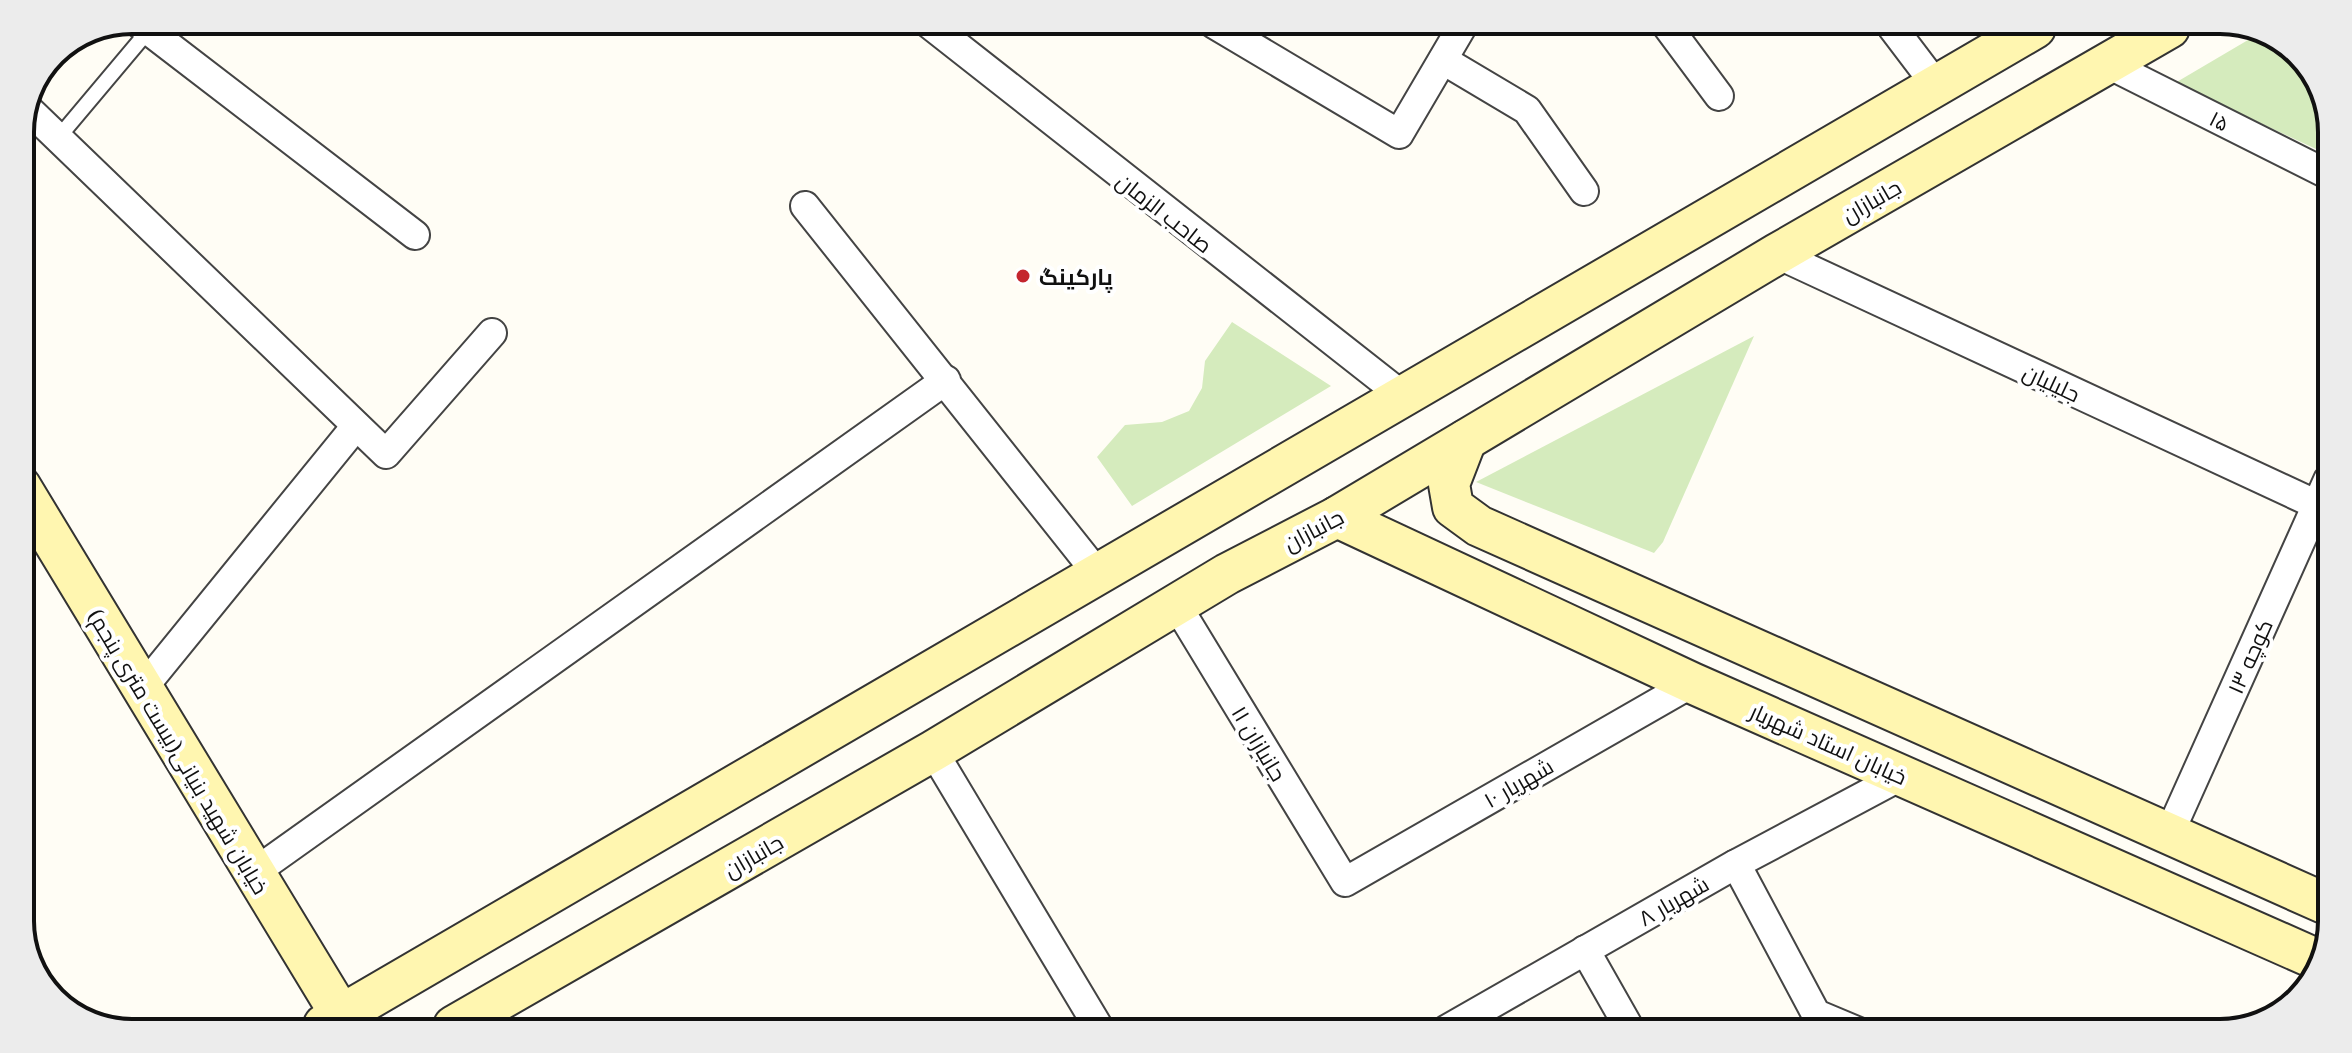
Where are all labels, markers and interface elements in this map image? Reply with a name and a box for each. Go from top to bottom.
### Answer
street label: ۱۵ [2205,102,2235,138]
street label: صاحب الزمان [1111,165,1219,259]
street label: جانبازان [1836,171,1906,229]
place label: پارکینگ [1039,261,1113,293]
marker: پارکینگ [1014,267,1032,285]
street label: جلیلیان [2019,356,2085,408]
street label: جانبازان [1278,501,1348,557]
street label: خیابان شهید بنیانی(بیست متری پنجم) [80,603,276,900]
street label: کوچه ۱۳ [2219,614,2280,699]
street label: خیابان استاد شهریار [1744,694,1912,791]
street label: ۱۱ جانبازان [1226,700,1294,786]
street label: شهریار ۱۰ [1478,750,1558,814]
street label: جانبازان [718,826,788,884]
street label: شهریار ۸ [1632,868,1714,932]

